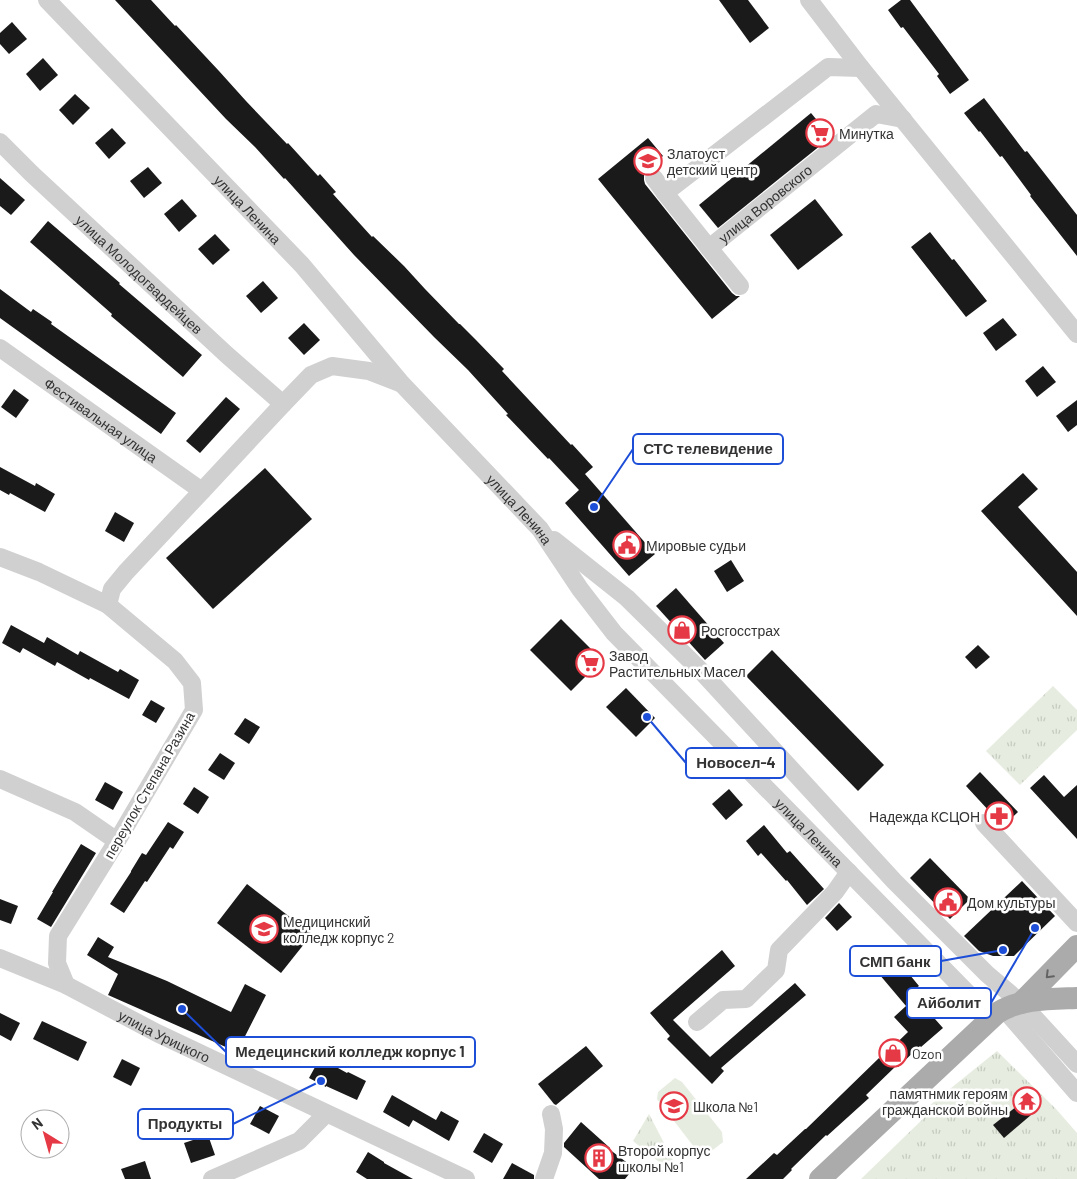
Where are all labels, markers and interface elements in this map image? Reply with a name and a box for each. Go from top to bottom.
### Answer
supermarket icon: Минутка [805,118,835,148]
place label: Минутка [839,125,894,142]
place label: Златоуст детский центр [667,145,758,178]
school or university icon: Златоуст детский центр [633,146,663,176]
street label: улица Воровского [715,160,815,246]
street label: улица Ленина [211,171,285,247]
street label: улица Молодогвардейцев [73,211,207,337]
street label: Фестивальная улица [41,374,161,466]
callout: СТС телевидение [633,434,783,464]
text: СТС телевидение [643,439,773,457]
street label: улица Ленина [483,470,556,547]
public building icon: Мировые судьи [612,530,642,560]
place label: Мировые судьи [646,537,746,554]
shop icon: Росгосстрах [667,615,697,645]
place label: Росгосстрах [701,622,780,639]
place label: Завод Растительных Масел [609,647,746,680]
supermarket icon: Завод Растительных Масел [575,648,605,678]
street label: переулок Степана Разина [100,708,198,861]
callout: Новосел-4 [686,748,785,778]
text: Новосел-4 [696,753,776,771]
street label: улица Ленина [772,794,847,870]
pharmacy icon: Надежда КСЦОН [984,801,1014,831]
place label: Надежда КСЦОН [869,808,980,825]
public building icon: Дом культуры [933,887,963,917]
place label: Дом культуры [967,894,1055,911]
place label: Медицинский колледж корпус 2 [283,913,395,946]
school or university icon: Медицинский колледж корпус 2 [249,914,279,944]
callout: СМП банк [850,946,941,976]
text: СМП банк [859,952,931,970]
one-way arrow [1046,969,1055,978]
callout: Айболит [907,988,991,1018]
text: Айболит [917,993,981,1011]
street label: улица Урицкого [116,1006,213,1065]
callout: Медецинский колледж корпус 1 [226,1037,475,1067]
shop icon: Ozon [878,1038,908,1068]
text: Медецинский колледж корпус 1 [235,1042,465,1060]
place label: Ozon [912,1045,942,1062]
place label: памятнмик героям гражданской войны [882,1085,1008,1118]
temple icon: памятнмик героям гражданской войны [1012,1086,1042,1116]
school or university icon: Школа №1 [659,1091,689,1121]
place label: Школа №1 [693,1098,758,1115]
north arrow [20,1109,70,1159]
callout: Продукты [138,1109,233,1139]
text: N [28,1114,46,1133]
text: Продукты [148,1114,222,1132]
place label: Второй корпус школы №1 [618,1142,710,1175]
building icon: Второй корпус школы №1 [584,1143,614,1173]

